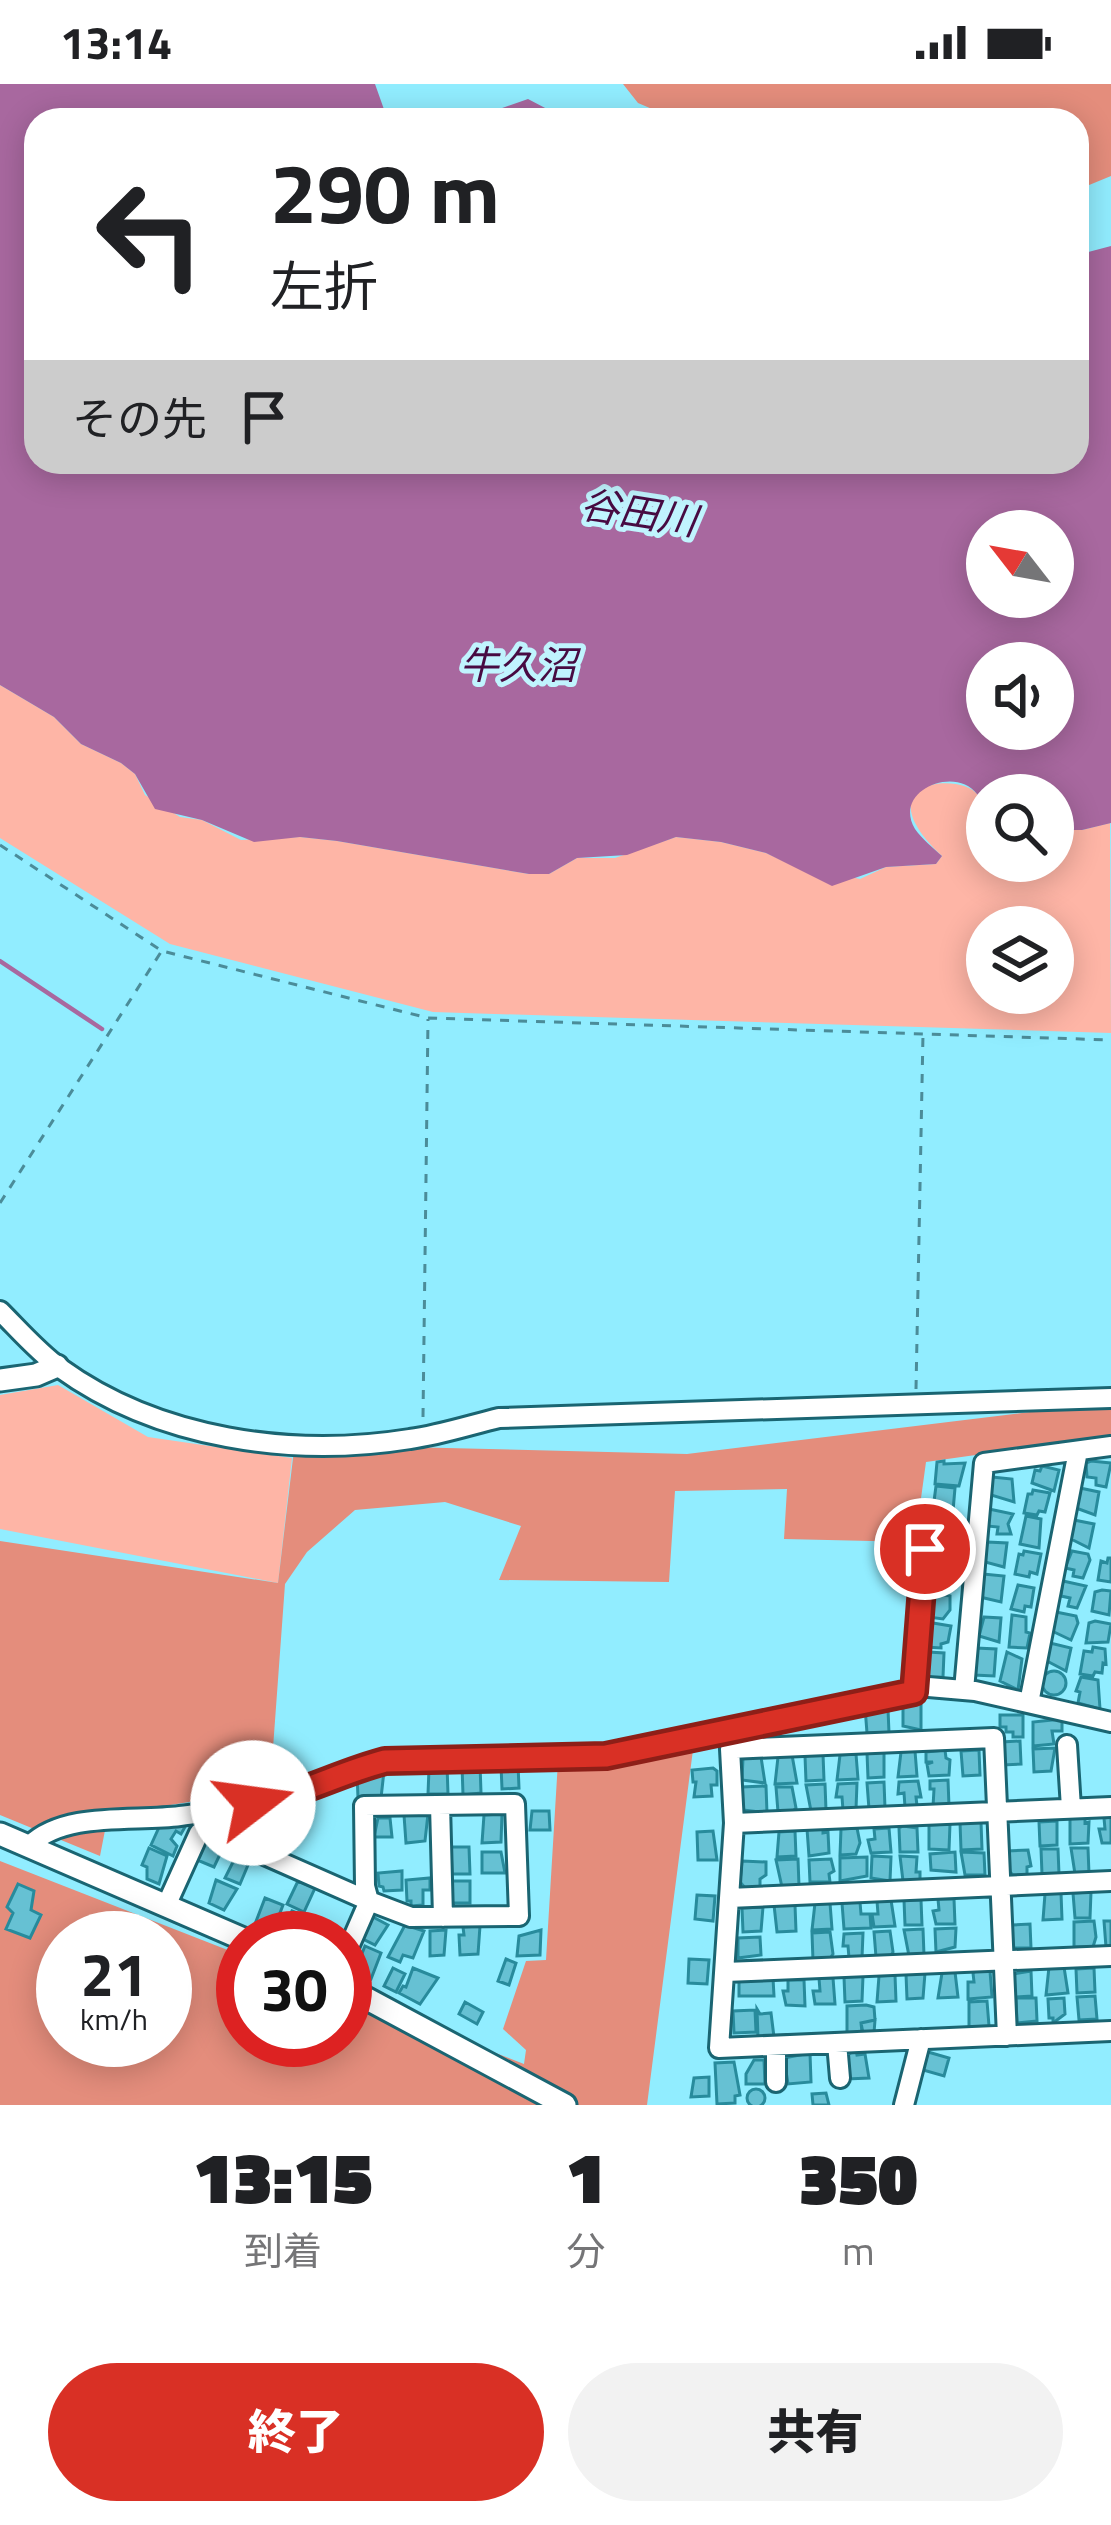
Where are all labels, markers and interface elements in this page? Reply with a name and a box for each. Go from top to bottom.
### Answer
text: 13:14 [60,8,172,76]
text: 290 m [270,128,500,256]
icon: left [72,156,228,312]
text: 左折 [270,245,378,327]
text: その先 [72,384,207,452]
icon: arrive [231,384,297,450]
water label: 谷田川 [577,474,705,551]
north arrow [966,510,1074,618]
map controls [966,510,1074,1014]
water label: 牛久沼 [459,635,581,694]
button: sound [966,642,1074,750]
button: search [966,774,1074,882]
button: layers [966,906,1074,1014]
pin [874,1498,976,1600]
icon: arrive [892,1516,958,1582]
position arrow [190,1740,316,1866]
speed limit sign: 30 [216,1911,372,2067]
text: 21 [80,1928,148,2019]
text: km/h [80,1996,148,2042]
text: 13:15 [193,2121,373,2231]
text: 1 [566,2121,605,2231]
text: 350 [799,2122,918,2232]
text: 到着 [244,2221,322,2280]
text: 分 [566,2221,605,2280]
text: m [842,2221,875,2280]
button: 終了 [48,2363,544,2501]
button: 共有 [568,2363,1063,2501]

